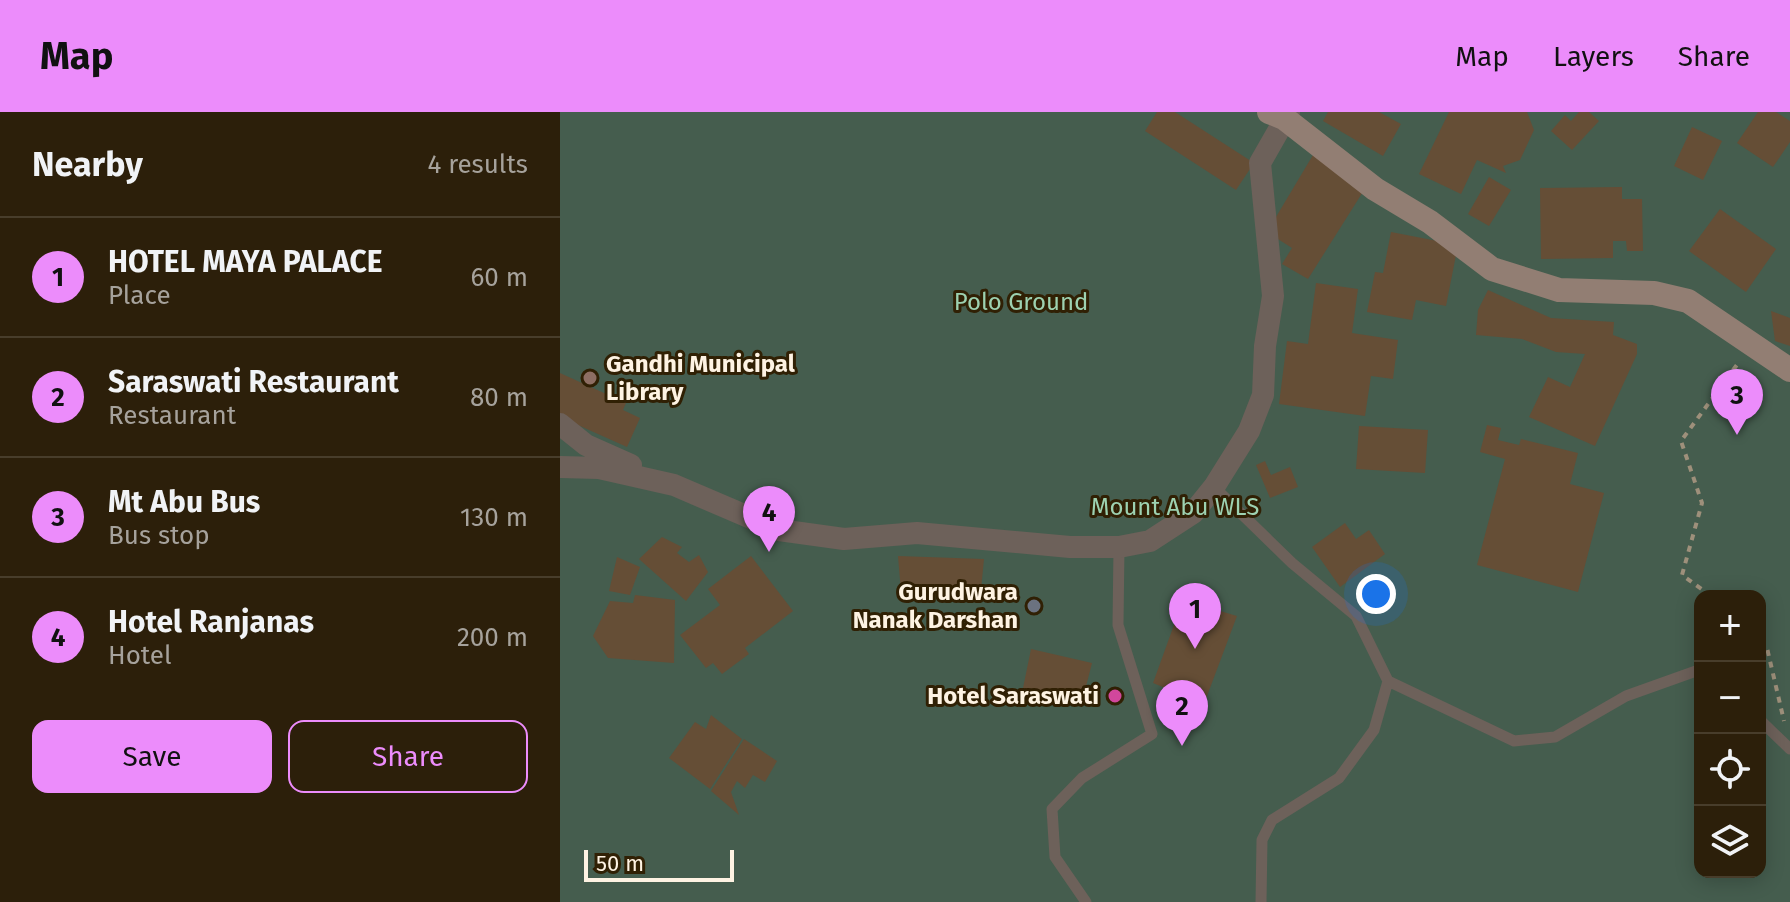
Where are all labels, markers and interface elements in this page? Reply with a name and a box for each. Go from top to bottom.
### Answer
text: Map [40,33,113,79]
text: Map [1455,40,1509,73]
text: Layers [1553,40,1634,73]
text: Share [1678,40,1750,73]
text: Nearby [32,144,143,185]
text: 4 results [427,149,528,180]
text: HOTEL MAYA PALACE [108,244,382,280]
text: 1 [52,262,64,293]
text: 60 m [470,262,528,293]
text: Place [108,280,171,311]
park label: Polo Ground [954,288,1088,316]
place label: Gandhi Municipal Library [606,350,796,406]
text: Saraswati Restaurant [108,364,399,400]
marker: Gandhi Municipal Library [581,369,599,387]
pin: 3 [1711,369,1763,435]
text: 2 [51,382,65,413]
text: 80 m [470,382,528,413]
text: Restaurant [108,400,236,431]
text: Mt Abu Bus [108,484,260,520]
pin: 4 [743,486,795,552]
park label: Mount Abu WLS [1091,493,1259,521]
text: 3 [51,502,65,533]
text: 130 m [460,502,528,533]
text: Bus stop [108,520,210,551]
your location [1356,574,1396,614]
place label: Gurudwara Nanak Darshan [853,578,1018,634]
pin: 1 [1169,583,1221,649]
map controls [1694,590,1766,878]
button: + [1694,590,1766,662]
marker: Gurudwara Nanak Darshan [1025,597,1043,615]
text: Hotel Ranjanas [108,604,314,640]
text: 4 [51,622,65,653]
text: 200 m [457,622,528,653]
text: Hotel [108,640,172,671]
button: − [1694,662,1766,734]
pin: 2 [1156,680,1208,746]
place label: Hotel Saraswati [927,682,1099,710]
marker: Hotel Saraswati [1106,687,1124,705]
button: Save [32,720,272,793]
button: Share [288,720,528,793]
button: locate [1694,734,1766,806]
button: layers [1694,806,1766,878]
scale bar [584,846,734,882]
text: 50 m [596,850,644,877]

